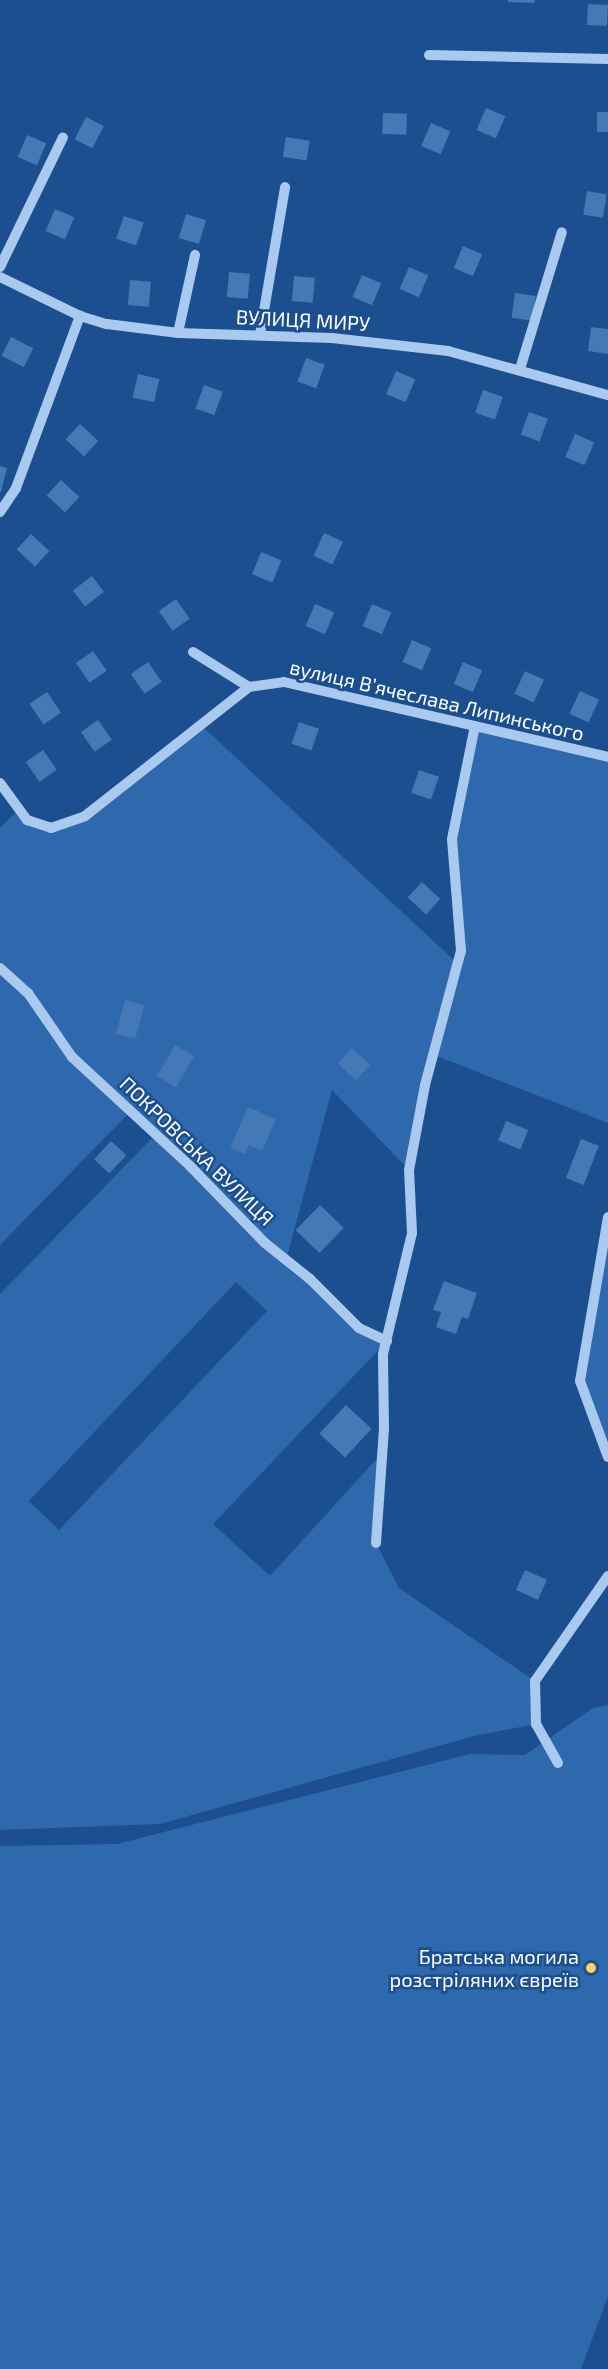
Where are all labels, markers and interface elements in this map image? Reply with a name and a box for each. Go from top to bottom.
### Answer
street label: ВУЛИЦЯ МИРУ [235,304,371,336]
street label: вулиця Вʼячеслава Липинського [288,654,586,746]
street label: ПОКРОВСЬКА ВУЛИЦЯ [115,1071,279,1231]
place label: Братська могила розстріляних євреїв [389,1944,579,1991]
marker: Братська могила розстріляних євреїв [584,1961,598,1975]

